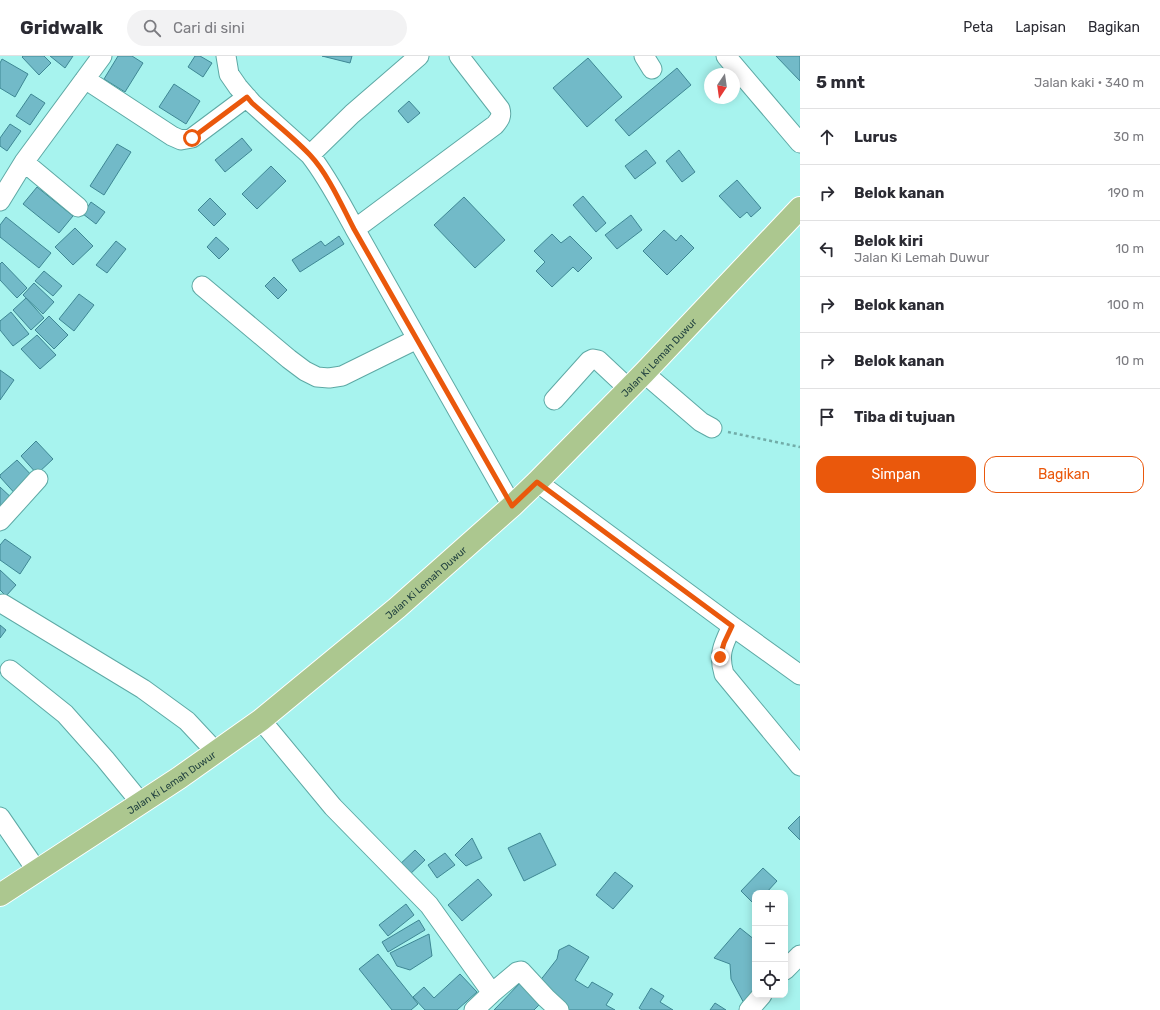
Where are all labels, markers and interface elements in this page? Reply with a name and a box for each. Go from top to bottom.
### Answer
search box [127,10,407,46]
text: Gridwalk [20,16,103,39]
icon: search [141,17,163,39]
text: Cari di sini [173,19,245,37]
text: Peta [963,19,993,36]
text: Lapisan [1015,19,1066,36]
text: Bagikan [1088,19,1140,36]
north arrow [704,68,740,104]
text: 5 mnt [816,72,865,92]
text: Jalan kaki · 340 m [1034,75,1144,90]
icon: ahead [816,126,838,148]
text: Lurus [854,128,897,146]
route start [183,129,201,147]
text: 30 m [1113,129,1144,144]
icon: right [816,182,838,204]
text: Belok kanan [854,184,944,202]
text: 190 m [1108,185,1144,200]
text: Belok kiri [854,232,923,250]
icon: left [816,238,838,260]
text: 10 m [1115,241,1144,256]
text: Jalan Ki Lemah Duwur [854,250,989,265]
icon: right [816,294,838,316]
text: Belok kanan [854,296,944,314]
text: 100 m [1107,297,1144,312]
street label: Jalan Ki Lemah Duwur [619,316,700,400]
icon: right [816,350,838,372]
text: Belok kanan [854,352,944,370]
text: 10 m [1115,353,1144,368]
icon: arrive [816,406,838,428]
text: Tiba di tujuan [854,408,955,426]
button: Simpan [816,456,976,493]
button: Bagikan [984,456,1144,493]
street label: Jalan Ki Lemah Duwur [383,544,470,622]
route end [711,648,729,666]
street label: Jalan Ki Lemah Duwur [125,749,218,817]
map controls [752,890,788,998]
button: + [752,890,788,926]
button: − [752,926,788,962]
button: locate [752,962,788,998]

